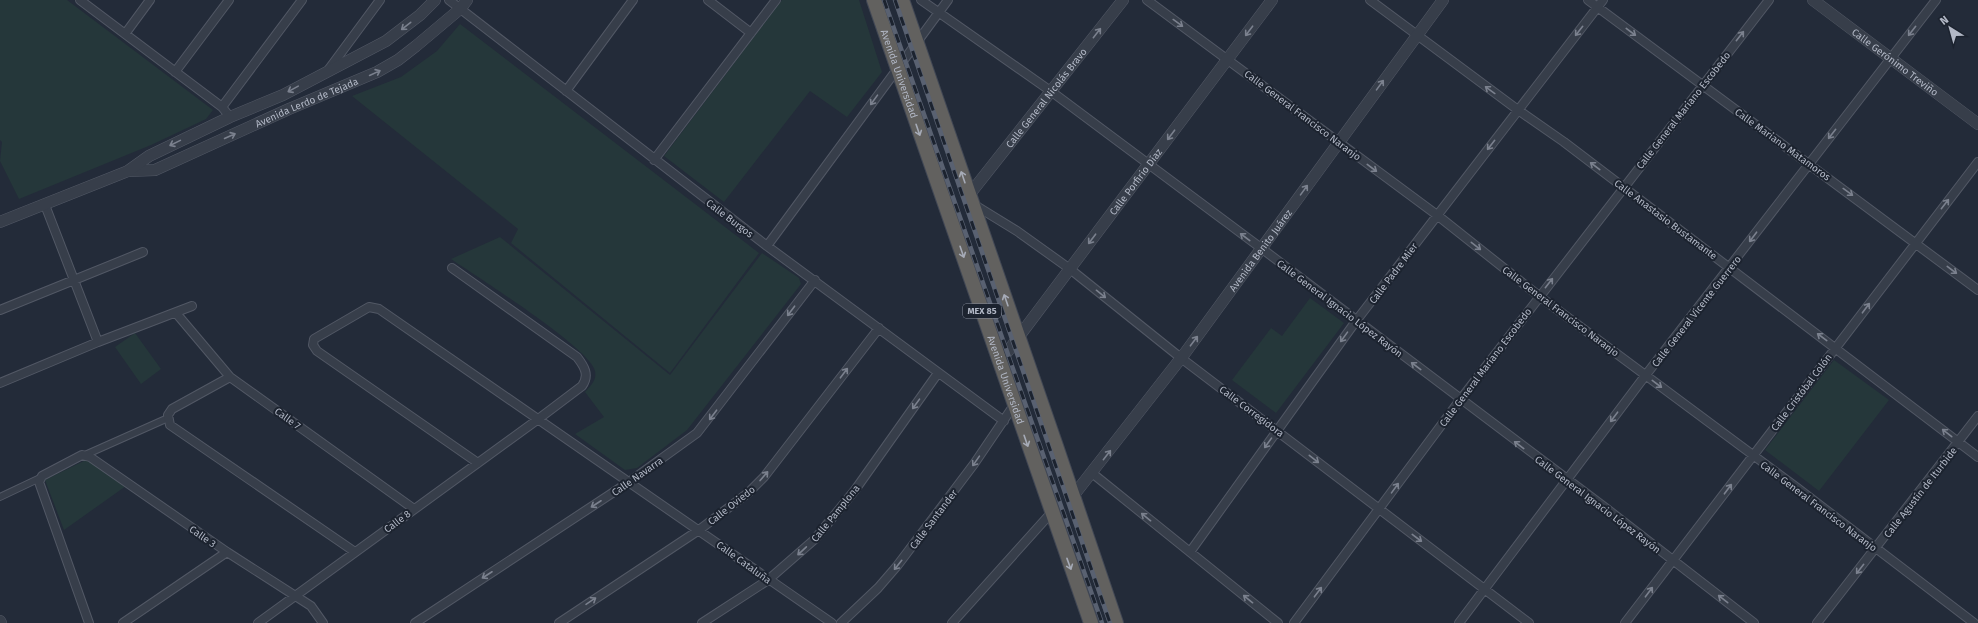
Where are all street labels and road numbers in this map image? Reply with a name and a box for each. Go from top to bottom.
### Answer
street label: Calle Gerónimo Treviño [1849,26,1940,99]
street label: Avenida Universidad [878,28,920,120]
street label: Calle General Nicolás Bravo [1004,46,1090,151]
street label: Calle General Mariano Escobedo [1634,49,1733,172]
street label: Calle General Francisco Naranjo [1242,68,1363,164]
street label: Avenida Lerdo de Tejada [253,76,360,131]
street label: Calle Mariano Matamoros [1732,106,1833,184]
street label: Calle Porfirio Díaz [1107,146,1165,218]
street label: Calle Anastasio Bustamante [1612,177,1719,262]
street label: Calle Burgos [703,197,756,241]
street label: Avenida Benito Juárez [1227,207,1295,294]
street label: Calle Padre Mier [1367,241,1421,306]
street label: Calle General Vicente Guerrero [1650,253,1744,370]
street label: Calle General Ignacio López Rayón [1274,258,1405,360]
street label: Calle General Francisco Naranjo [1500,264,1621,360]
road number: MEX 85 [963,304,1001,318]
street label: Calle General Mariano Escobedo [1437,306,1534,429]
street label: Avenida Universidad [984,334,1026,426]
street label: Calle Cristóbal Colón [1769,352,1835,434]
street label: Calle Corregidora [1217,384,1286,440]
street label: Calle 7 [272,405,303,433]
street label: Calle Agustín de Iturbide [1881,444,1960,540]
street label: Calle General Ignacio López Rayón [1532,454,1663,556]
street label: Calle Navarra [610,455,666,499]
street label: Calle General Francisco Naranjo [1758,459,1879,555]
street label: Calle Pamplona [809,483,862,545]
street label: Calle Oviedo [706,484,758,528]
street label: Calle Santander [907,487,960,552]
street label: Calle 8 [382,508,414,536]
street label: Calle 3 [187,523,218,550]
street label: Calle Cataluña [714,539,773,587]

